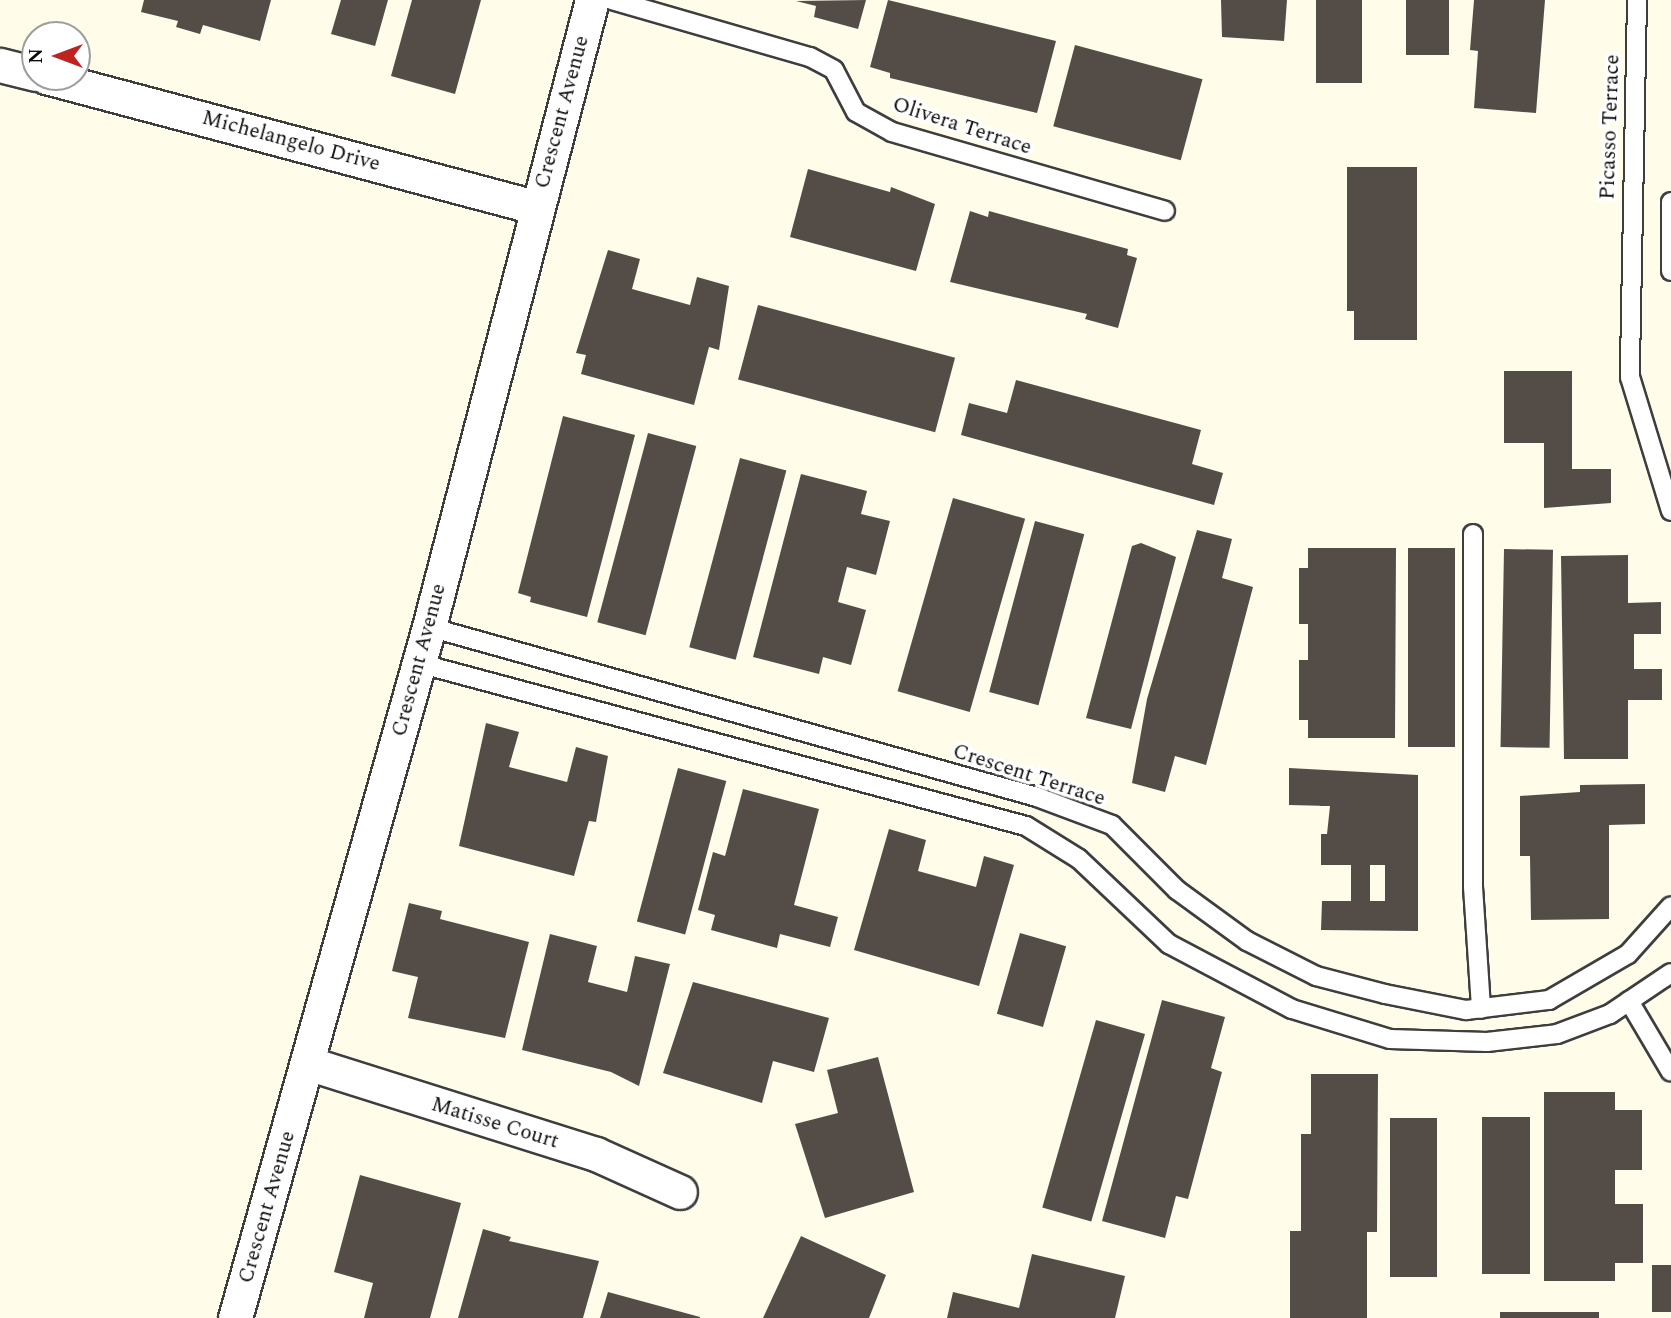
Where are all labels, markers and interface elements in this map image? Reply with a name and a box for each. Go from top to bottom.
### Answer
north arrow [21,21,91,91]
street label: Crescent Avenue [529,33,595,191]
text: N [22,48,51,64]
street label: Picasso Terrace [1595,54,1625,200]
street label: Olivera Terrace [889,92,1035,160]
street label: Michelangelo Drive [199,105,383,177]
street label: Crescent Avenue [386,581,452,739]
street label: Crescent Terrace [950,739,1108,811]
street label: Matisse Court [428,1092,562,1154]
street label: Crescent Avenue [233,1128,301,1286]

